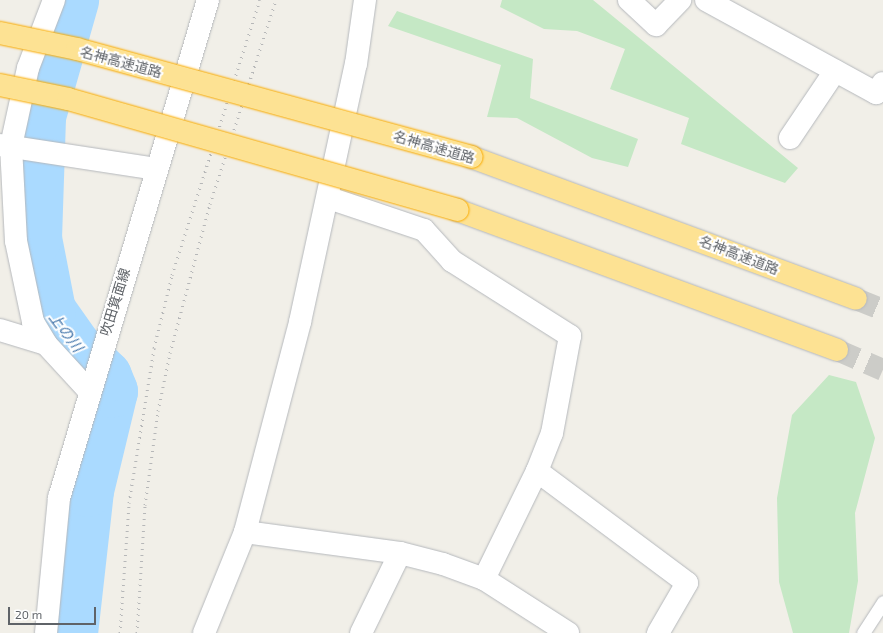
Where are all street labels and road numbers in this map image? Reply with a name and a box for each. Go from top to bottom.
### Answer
street label: 名神高速道路 [78,43,164,81]
street label: 名神高速道路 [391,127,477,167]
street label: 名神高速道路 [697,232,781,278]
street label: 吹田箕面線 [97,266,133,338]

